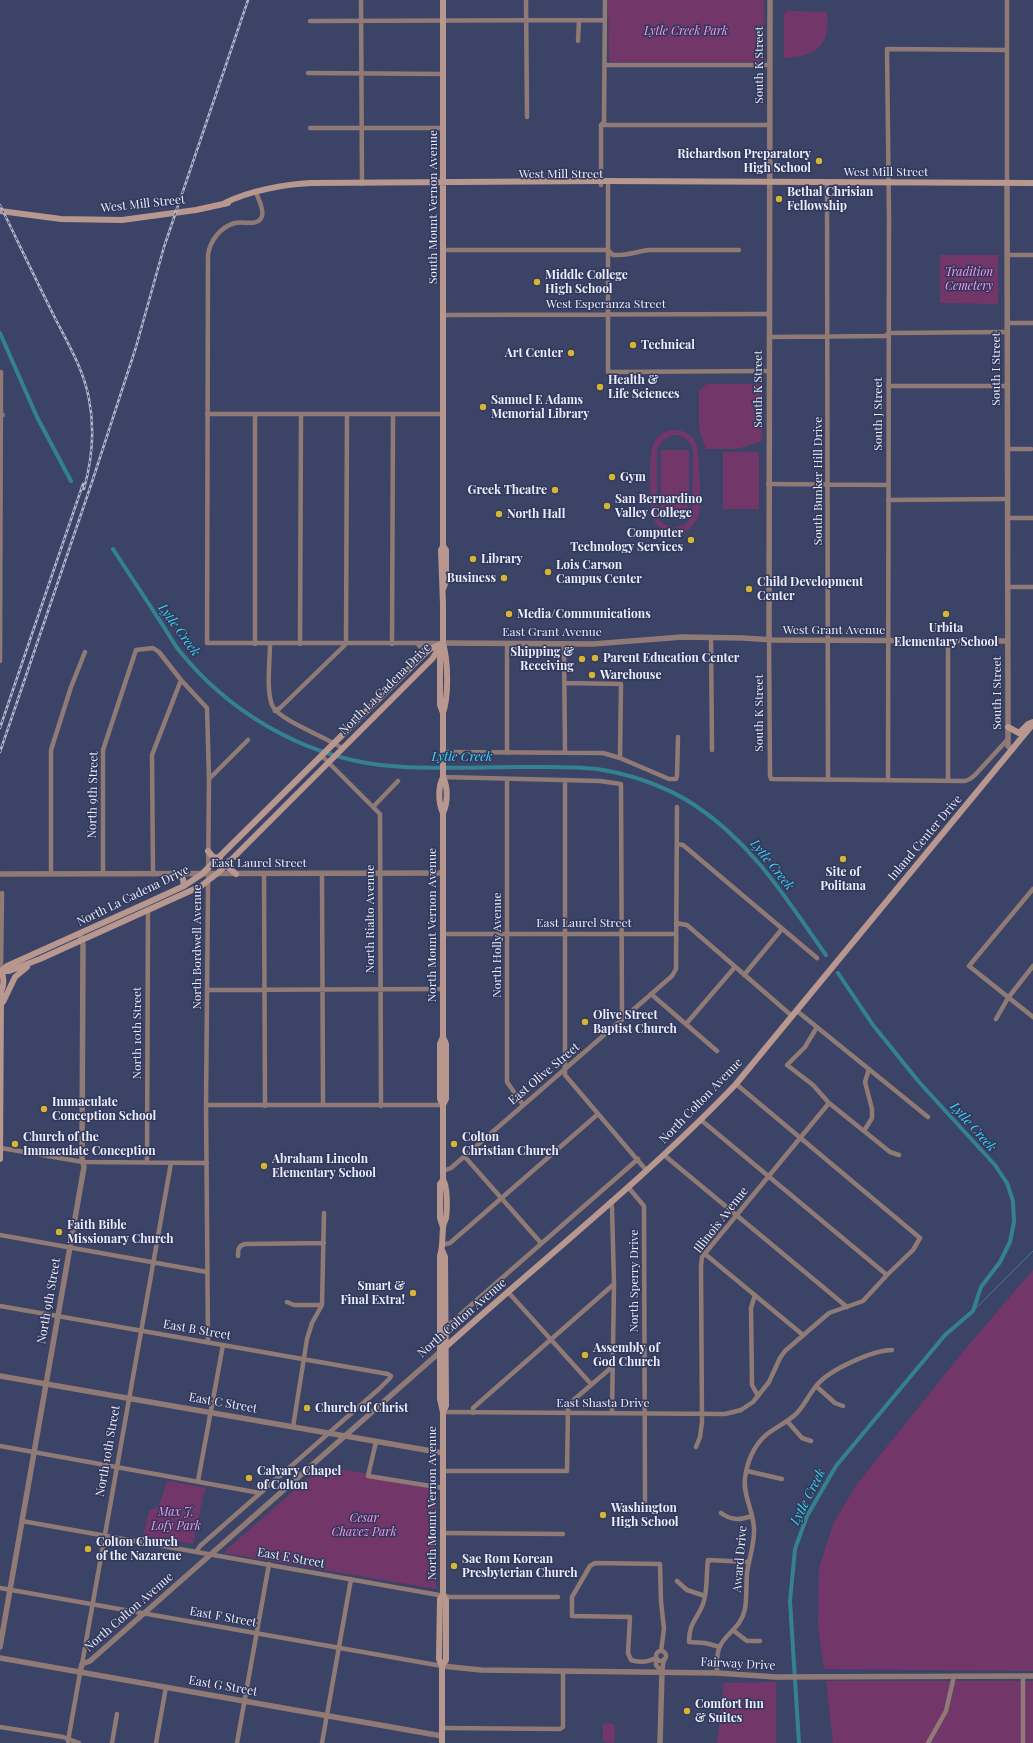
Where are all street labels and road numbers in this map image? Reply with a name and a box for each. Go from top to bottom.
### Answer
street label: South K Street [752,26,766,104]
street label: South Mount Vernon Avenue [426,130,440,284]
street label: West Mill Street [844,165,928,179]
street label: West Mill Street [519,167,603,181]
street label: West Mill Street [100,192,186,216]
street label: West Esperanza Street [546,297,666,311]
street label: South I Street [989,332,1003,406]
street label: South K Street [751,350,765,428]
street label: South J Street [871,377,885,451]
street label: South Bunker Hill Drive [811,417,825,545]
street label: West Grant Avenue [783,623,885,637]
street label: East Grant Avenue [502,625,602,639]
street label: North La Cadena Drive [336,640,434,738]
street label: South I Street [990,656,1004,730]
street label: South K Street [752,674,766,752]
street label: North 9th Street [85,751,101,839]
street label: Inland Center Drive [885,792,965,884]
street label: North Mount Vernon Avenue [425,848,439,1002]
street label: East Laurel Street [211,856,307,870]
street label: North La Cadena Drive [74,863,192,929]
street label: North Rialto Avenue [363,865,377,973]
street label: North Bordwell Avenue [190,884,204,1010]
street label: North Holly Avenue [490,892,504,998]
street label: East Laurel Street [536,916,632,930]
street label: North 10th Street [130,987,144,1079]
street label: East Olive Street [505,1040,583,1108]
street label: North Colton Avenue [657,1055,745,1147]
street label: Illinois Avenue [691,1184,751,1256]
street label: North Sperry Drive [627,1229,641,1333]
street label: North 9th Street [34,1257,64,1345]
street label: North Colton Avenue [415,1275,509,1361]
street label: East B Street [162,1317,232,1343]
street label: East C Street [188,1390,258,1416]
street label: East Shasta Drive [556,1396,650,1410]
street label: North 10th Street [93,1404,123,1498]
street label: North Mount Vernon Avenue [425,1426,439,1580]
street label: Award Drive [730,1525,750,1593]
street label: East E Street [256,1545,326,1571]
street label: North Colton Avenue [82,1569,176,1655]
street label: East F Street [188,1604,258,1630]
street label: Fairway Drive [700,1655,776,1673]
street label: East G Street [188,1673,258,1699]

